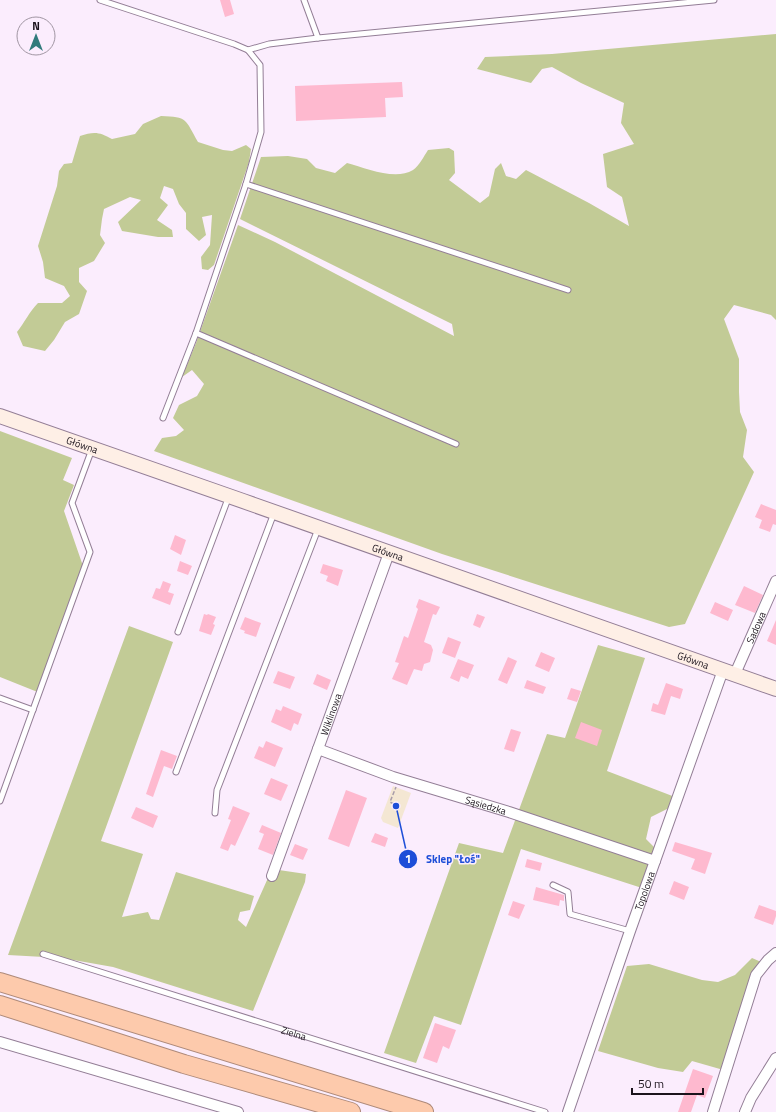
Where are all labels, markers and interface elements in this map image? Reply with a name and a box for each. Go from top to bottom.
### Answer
north arrow [16,16,56,56]
text: N [32,18,40,34]
street label: Główna [64,432,100,457]
street label: Główna [370,540,406,565]
street label: Sadowa [742,609,769,646]
street label: Główna [675,647,711,672]
street label: Wiklinowa [316,691,345,737]
street label: Sąsiedzka [464,792,508,818]
callout: Sklep "Łoś" [398,848,488,871]
text: 1 [405,849,411,868]
text: Sklep "Łoś" [426,851,480,867]
street label: Topolowa [630,869,658,912]
street label: Zielna [280,1022,308,1044]
scale bar [632,1070,703,1096]
text: 50 m [638,1074,664,1093]

